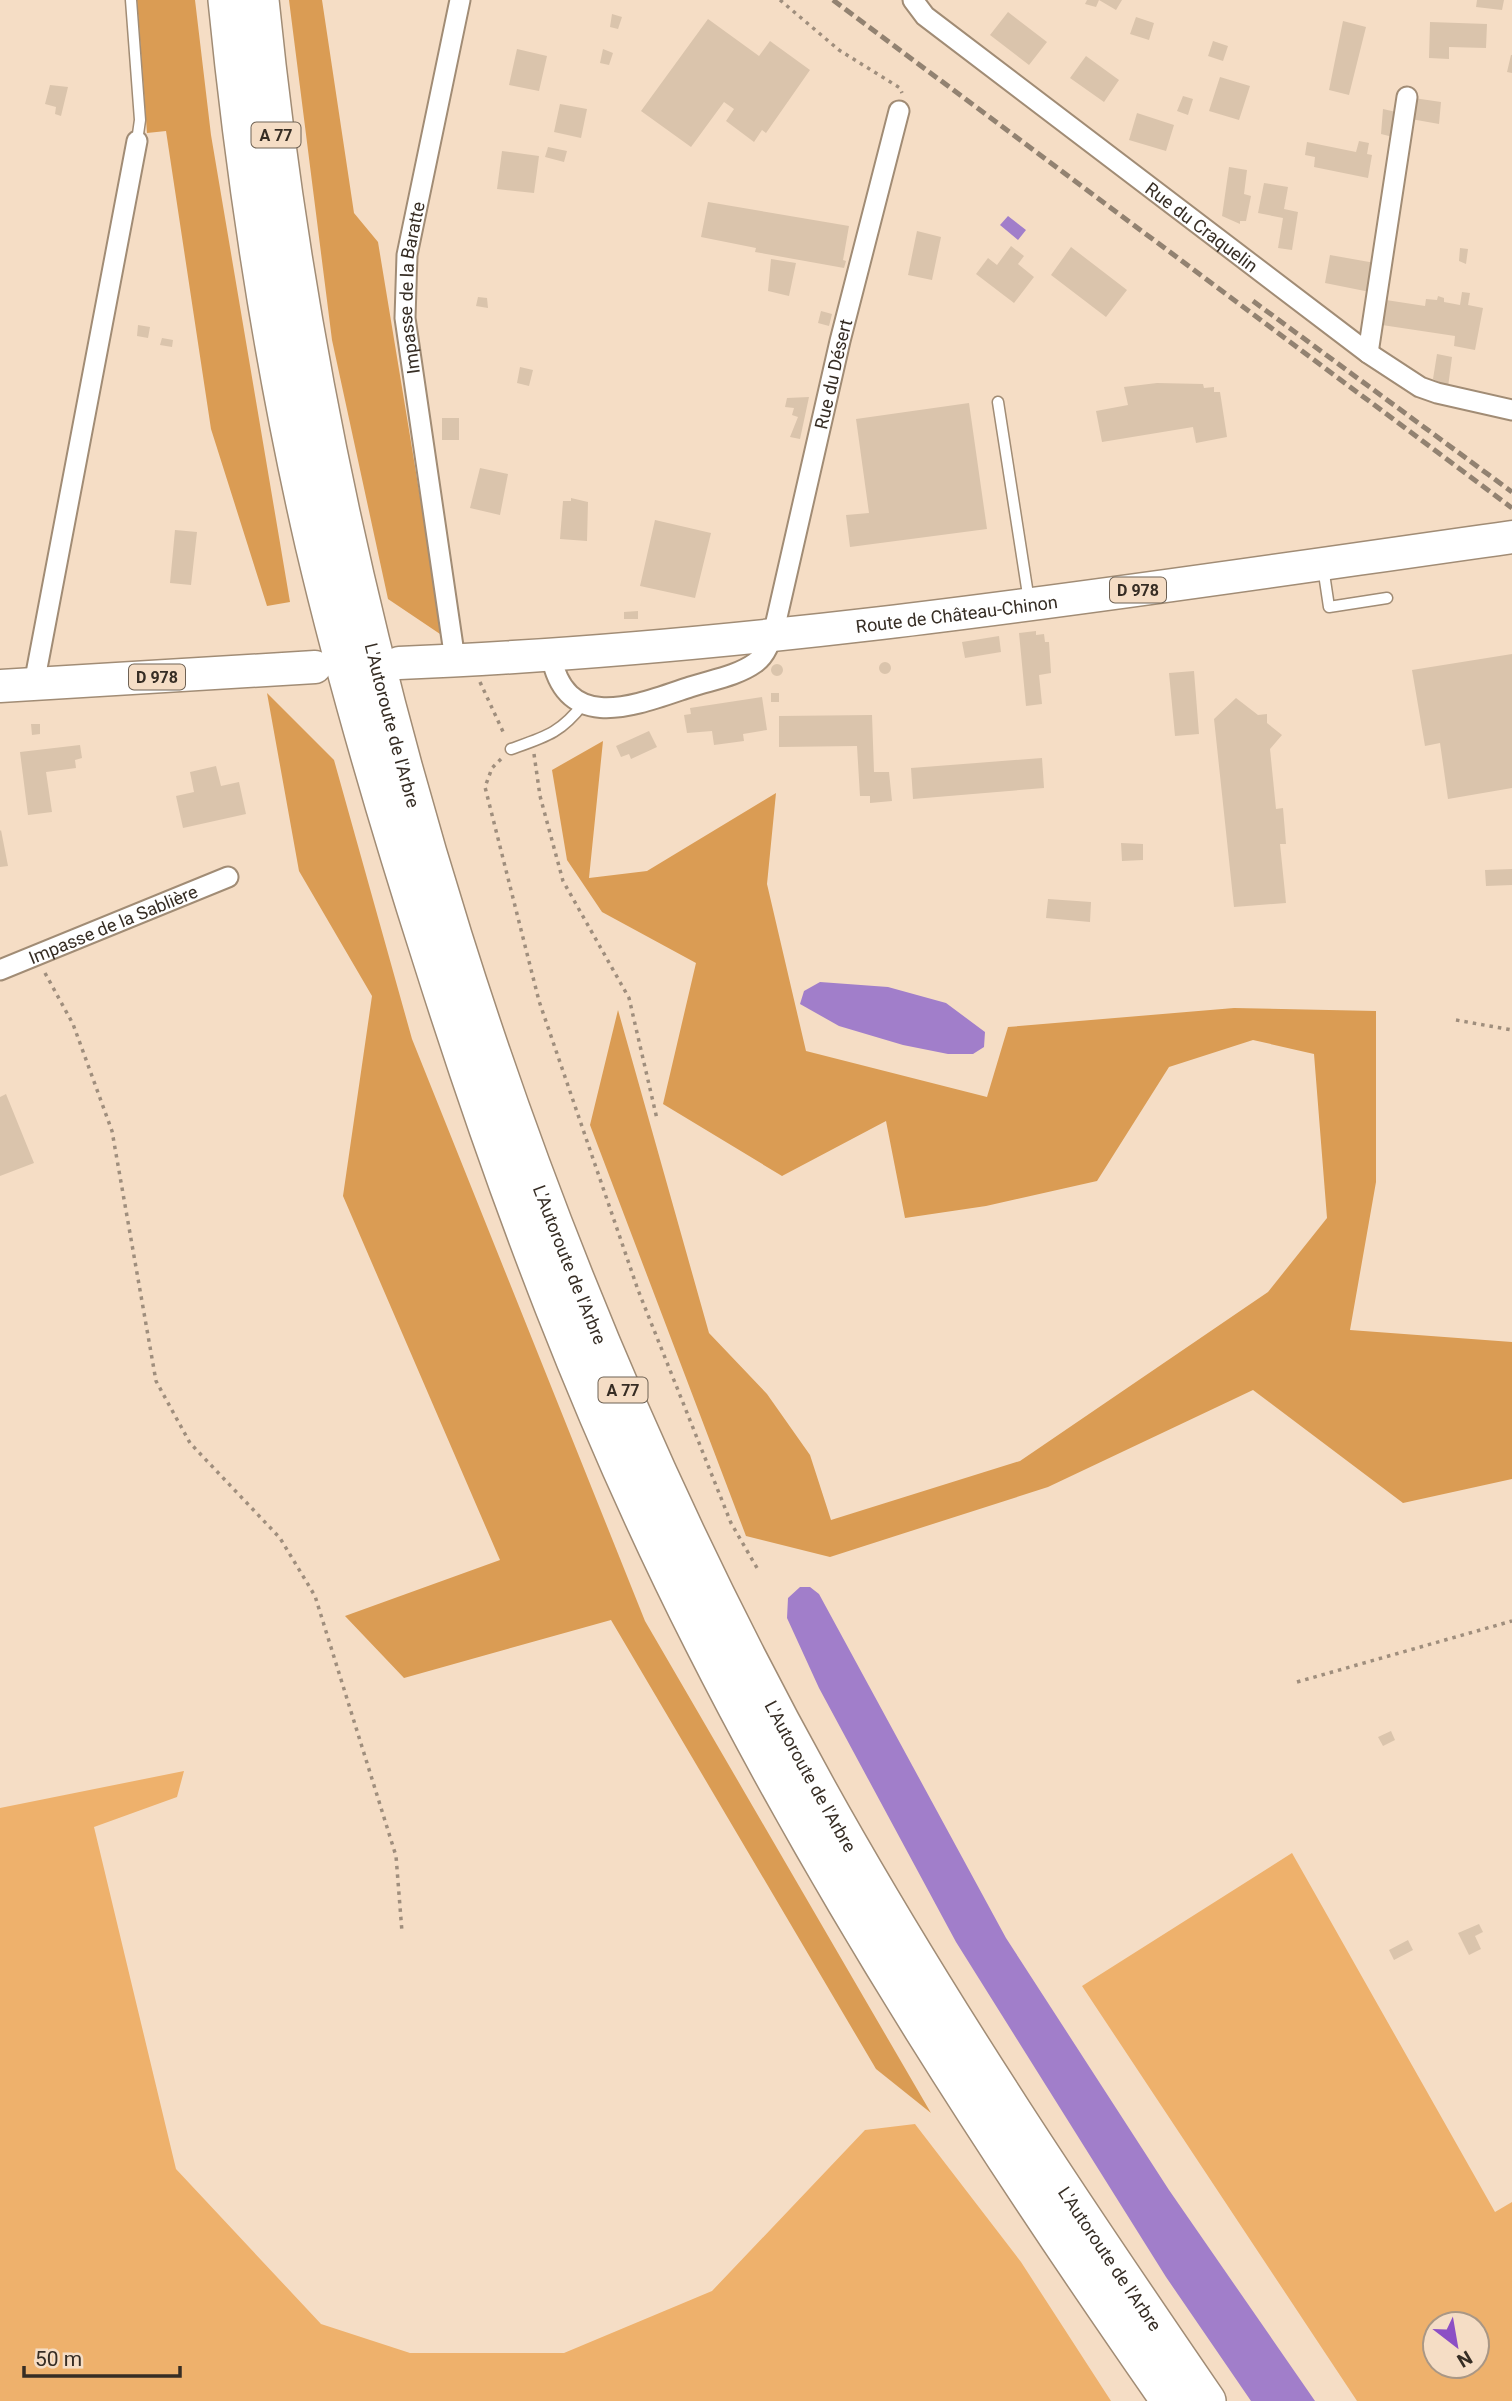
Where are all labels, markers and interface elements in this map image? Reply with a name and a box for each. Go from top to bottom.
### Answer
road number: A 77 [252,122,300,148]
street label: Rue du Craquelin [1142,177,1262,276]
street label: Impasse de la Baratte [394,200,428,376]
street label: Rue du Désert [810,317,856,431]
road number: D 978 [1110,578,1166,603]
street label: Route de Château-Chinon [855,591,1059,636]
street label: L'Autoroute de l'Arbre [361,641,425,810]
road number: D 978 [129,664,185,690]
street label: Impasse de la Sablière [25,880,200,968]
street label: L'Autoroute de l'Arbre [529,1182,611,1347]
road number: A 77 [598,1378,648,1402]
street label: L'Autoroute de l'Arbre [761,1697,861,1855]
street label: L'Autoroute de l'Arbre [1054,2182,1166,2335]
north arrow [1421,2310,1491,2380]
scale bar [24,2334,180,2378]
text: N [1453,2346,1476,2372]
text: 50 m [35,2347,82,2371]

